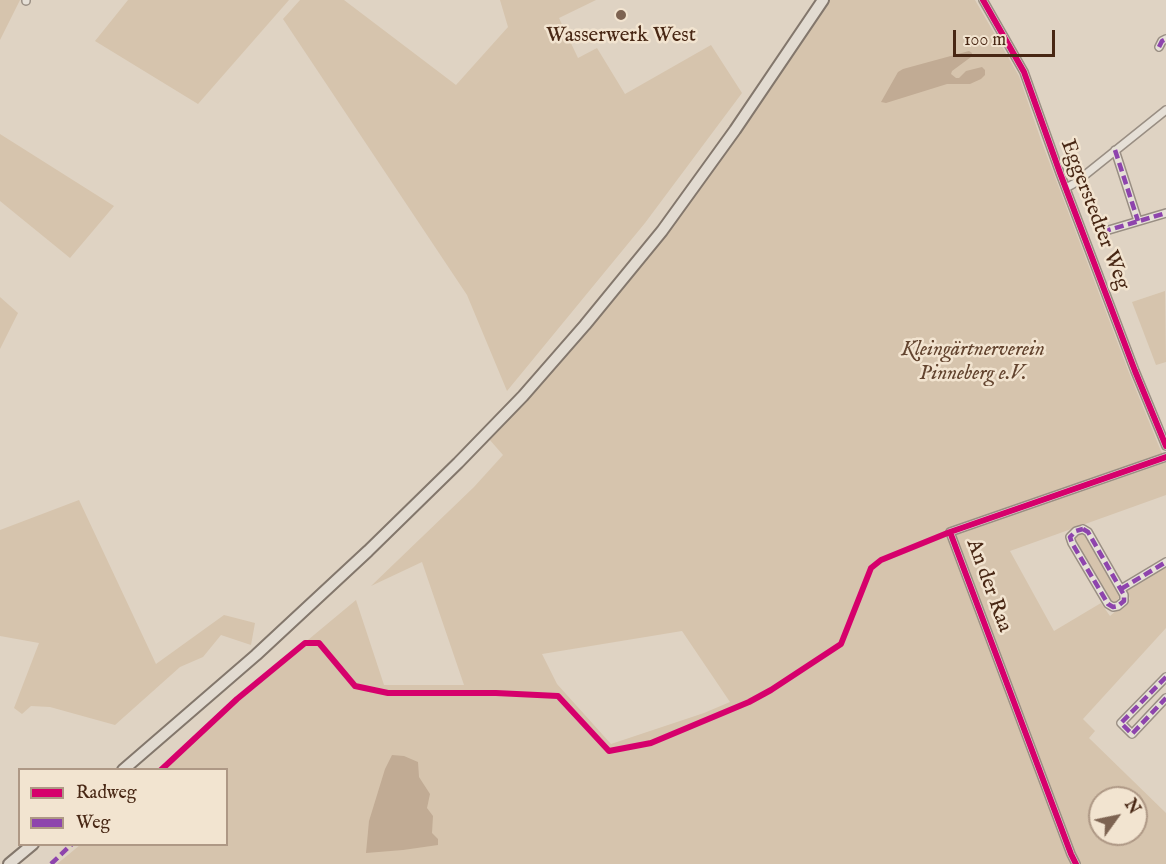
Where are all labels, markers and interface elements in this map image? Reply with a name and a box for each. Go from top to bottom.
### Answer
marker: Wasserwerk West [614,8,628,22]
scale bar [956,18,1058,56]
place label: Wasserwerk West [546,24,696,50]
text: 100 m [964,29,1006,52]
street label: Eggerstedter Weg [1054,136,1134,294]
park label: Kleingärtnerverein Pinneberg e.V. [901,338,1045,388]
street label: An der Raa [960,536,1016,636]
legend [18,768,228,846]
text: Radweg [76,782,137,805]
north arrow [1088,786,1148,846]
text: N [1119,796,1144,819]
text: Weg [76,812,110,835]

